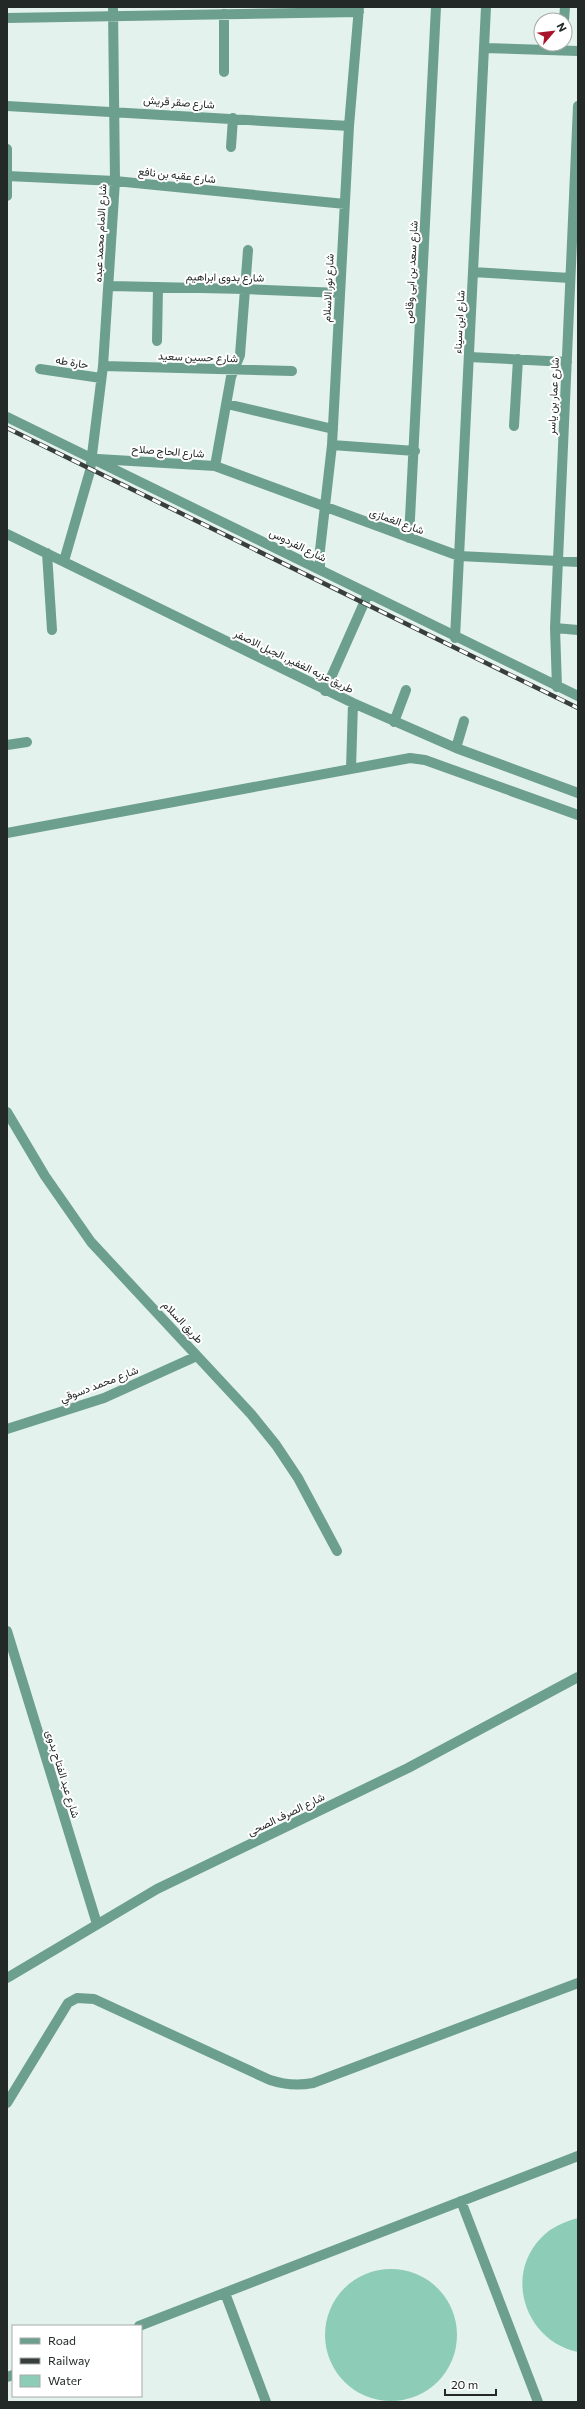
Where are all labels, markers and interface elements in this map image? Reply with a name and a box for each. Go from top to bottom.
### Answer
north arrow [533,12,573,52]
text: N [555,20,570,34]
street label: شارع صقر قريش [143,93,216,112]
street label: شارع عقبه بن نافع [137,164,217,187]
street label: شارع الامام محمد عبده [90,183,111,283]
street label: شارع سعد بن ابى وقاص [401,220,422,324]
street label: شارع نور الاسلام [319,253,338,323]
street label: شارع بدوى ابراهيم [186,269,265,286]
street label: شارع ابن سيناء [450,289,469,354]
street label: شارع حسين سعيد [158,349,239,366]
street label: حارة طه [54,352,90,372]
street label: شارع عمار بن ياسر [544,357,563,436]
street label: شارع الحاج صلاح [131,441,205,462]
street label: شارع الغمازى [367,505,426,538]
street label: شارع الفردوس [267,525,329,566]
street label: طريق عزبه الغفير, الجبل الاصفر [231,626,356,696]
street label: طريق السلام [159,1298,206,1347]
street label: شارع محمد دسوقي [58,1363,142,1408]
street label: شارع عبد الفتاح بدوى [42,1728,83,1820]
street label: شارع الصرف الصحى [245,1789,328,1840]
legend [12,2325,142,2397]
text: Road [48,2333,76,2347]
text: Railway [48,2353,90,2367]
scale bar [445,2371,496,2397]
text: Water [48,2373,82,2387]
text: 20 m [451,2377,478,2391]

